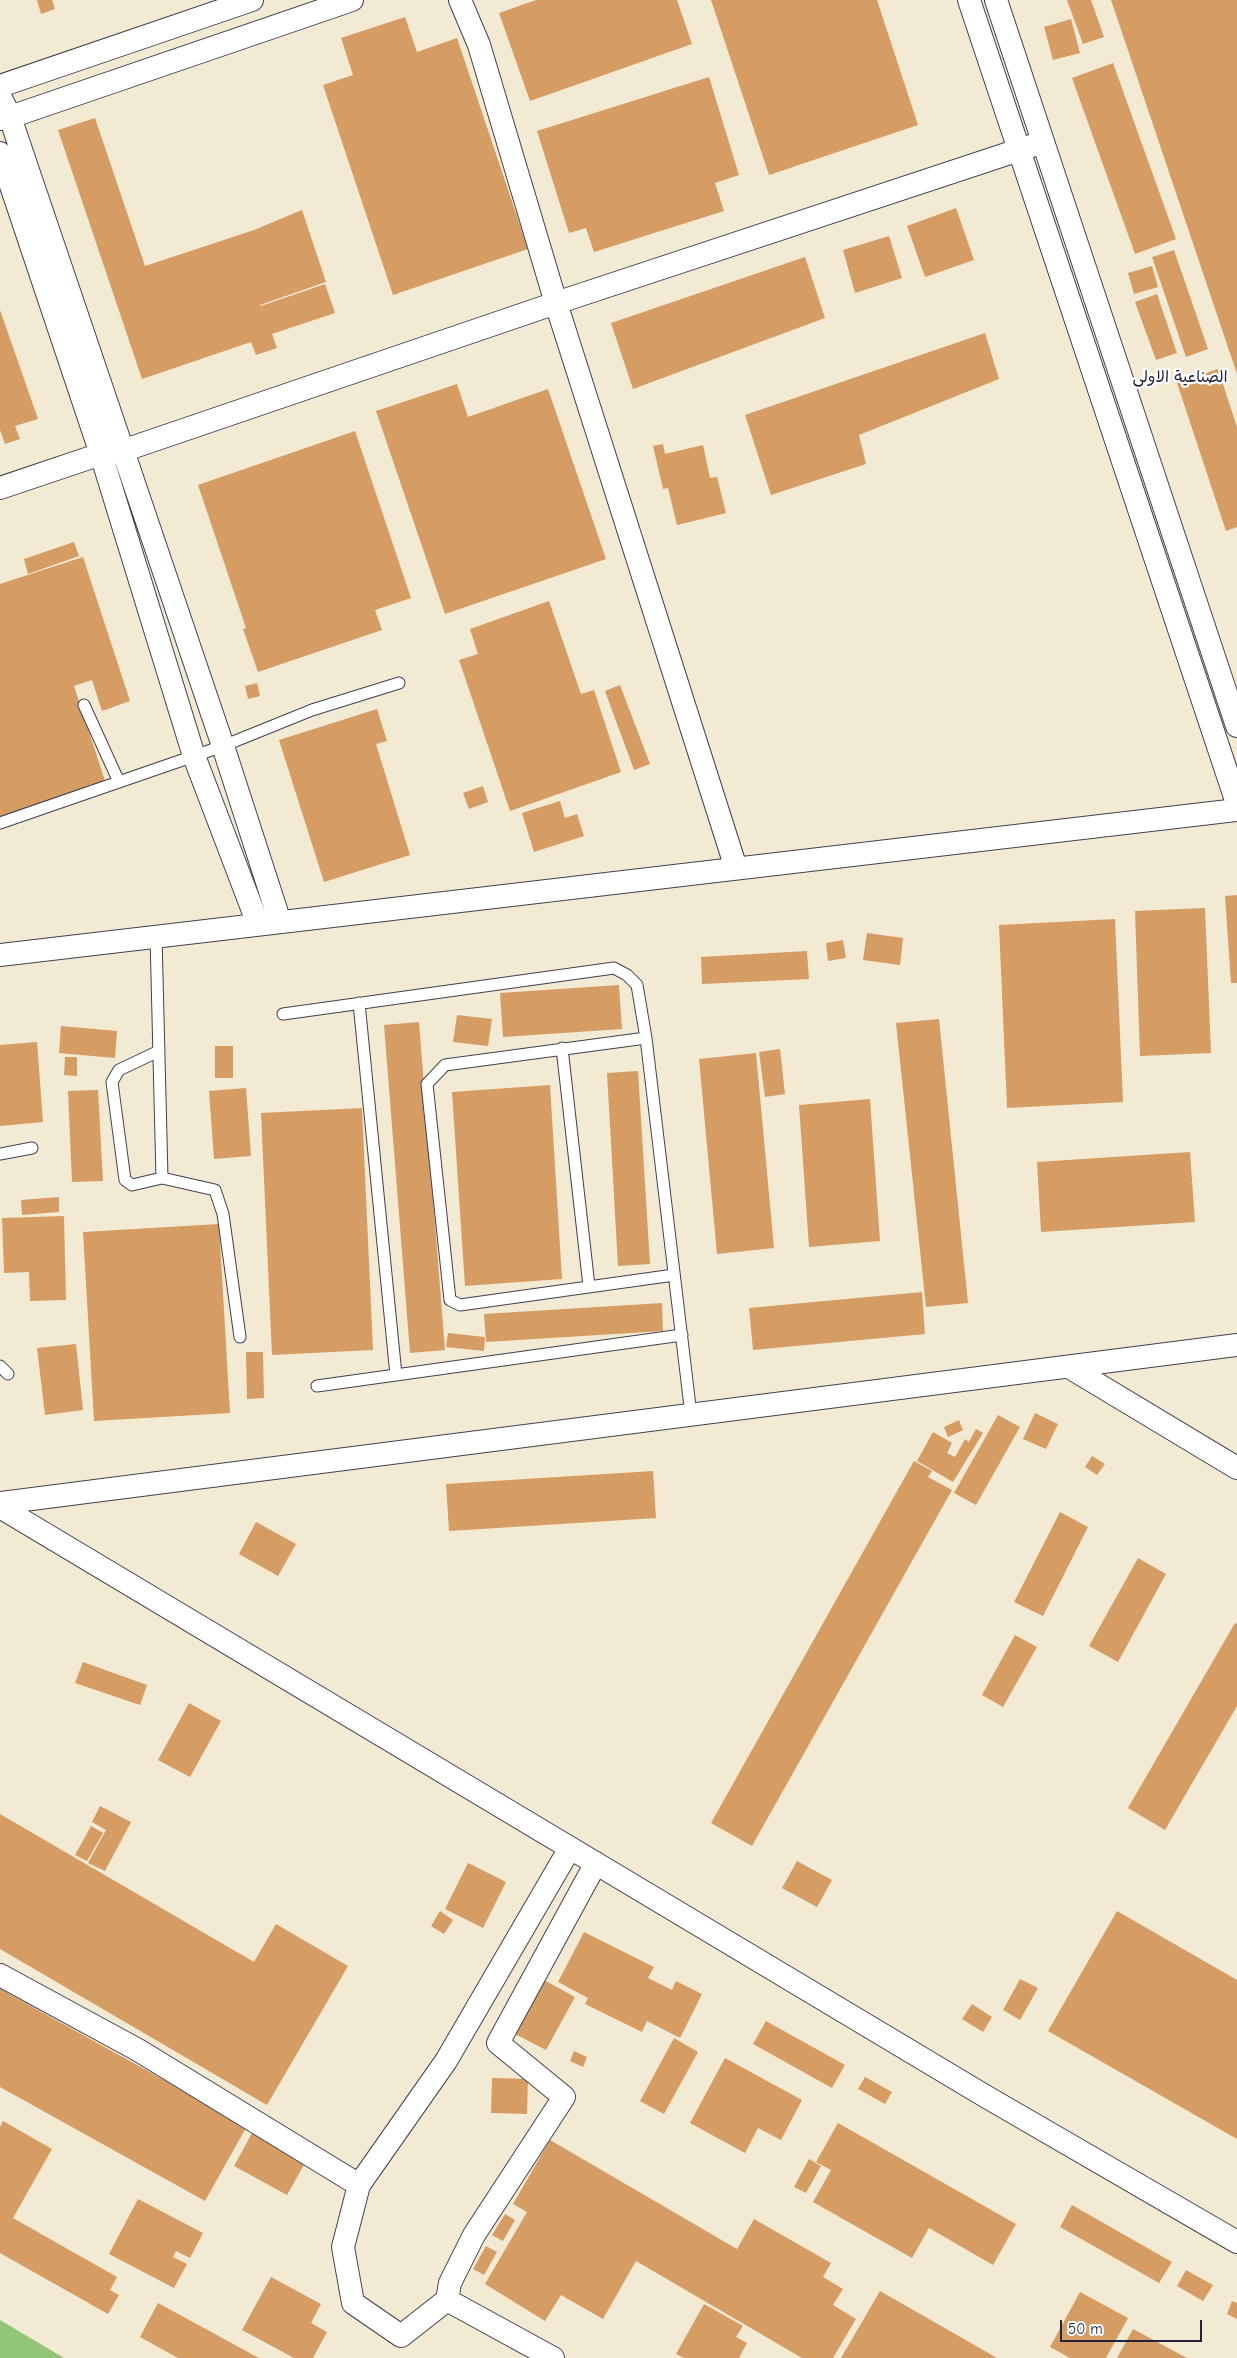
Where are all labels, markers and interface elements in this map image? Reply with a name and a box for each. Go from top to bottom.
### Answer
district label: الصناعية الاولى [1132,367,1228,387]
scale bar [1062,2310,1204,2342]
text: 50 m [1068,2320,1103,2338]

